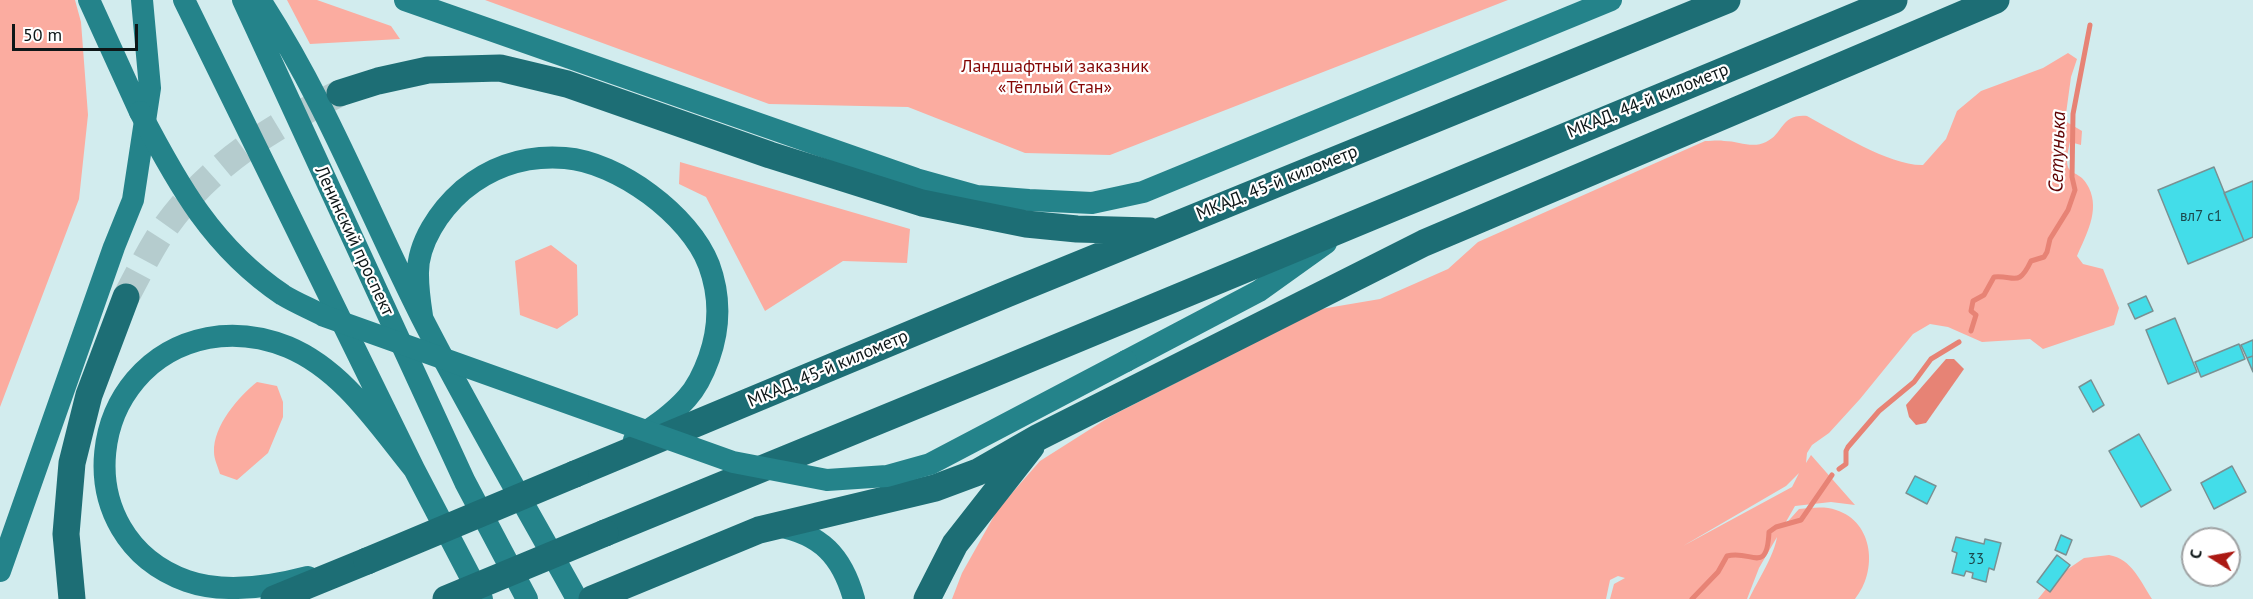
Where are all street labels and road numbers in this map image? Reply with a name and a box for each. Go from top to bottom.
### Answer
street label: МКАД, 44-й километр [1564,59,1732,143]
street label: МКАД, 45-й километр [1193,141,1361,225]
street label: Ленинский проспект [310,163,398,319]
street label: МКАД, 45-й километр [745,325,911,413]

